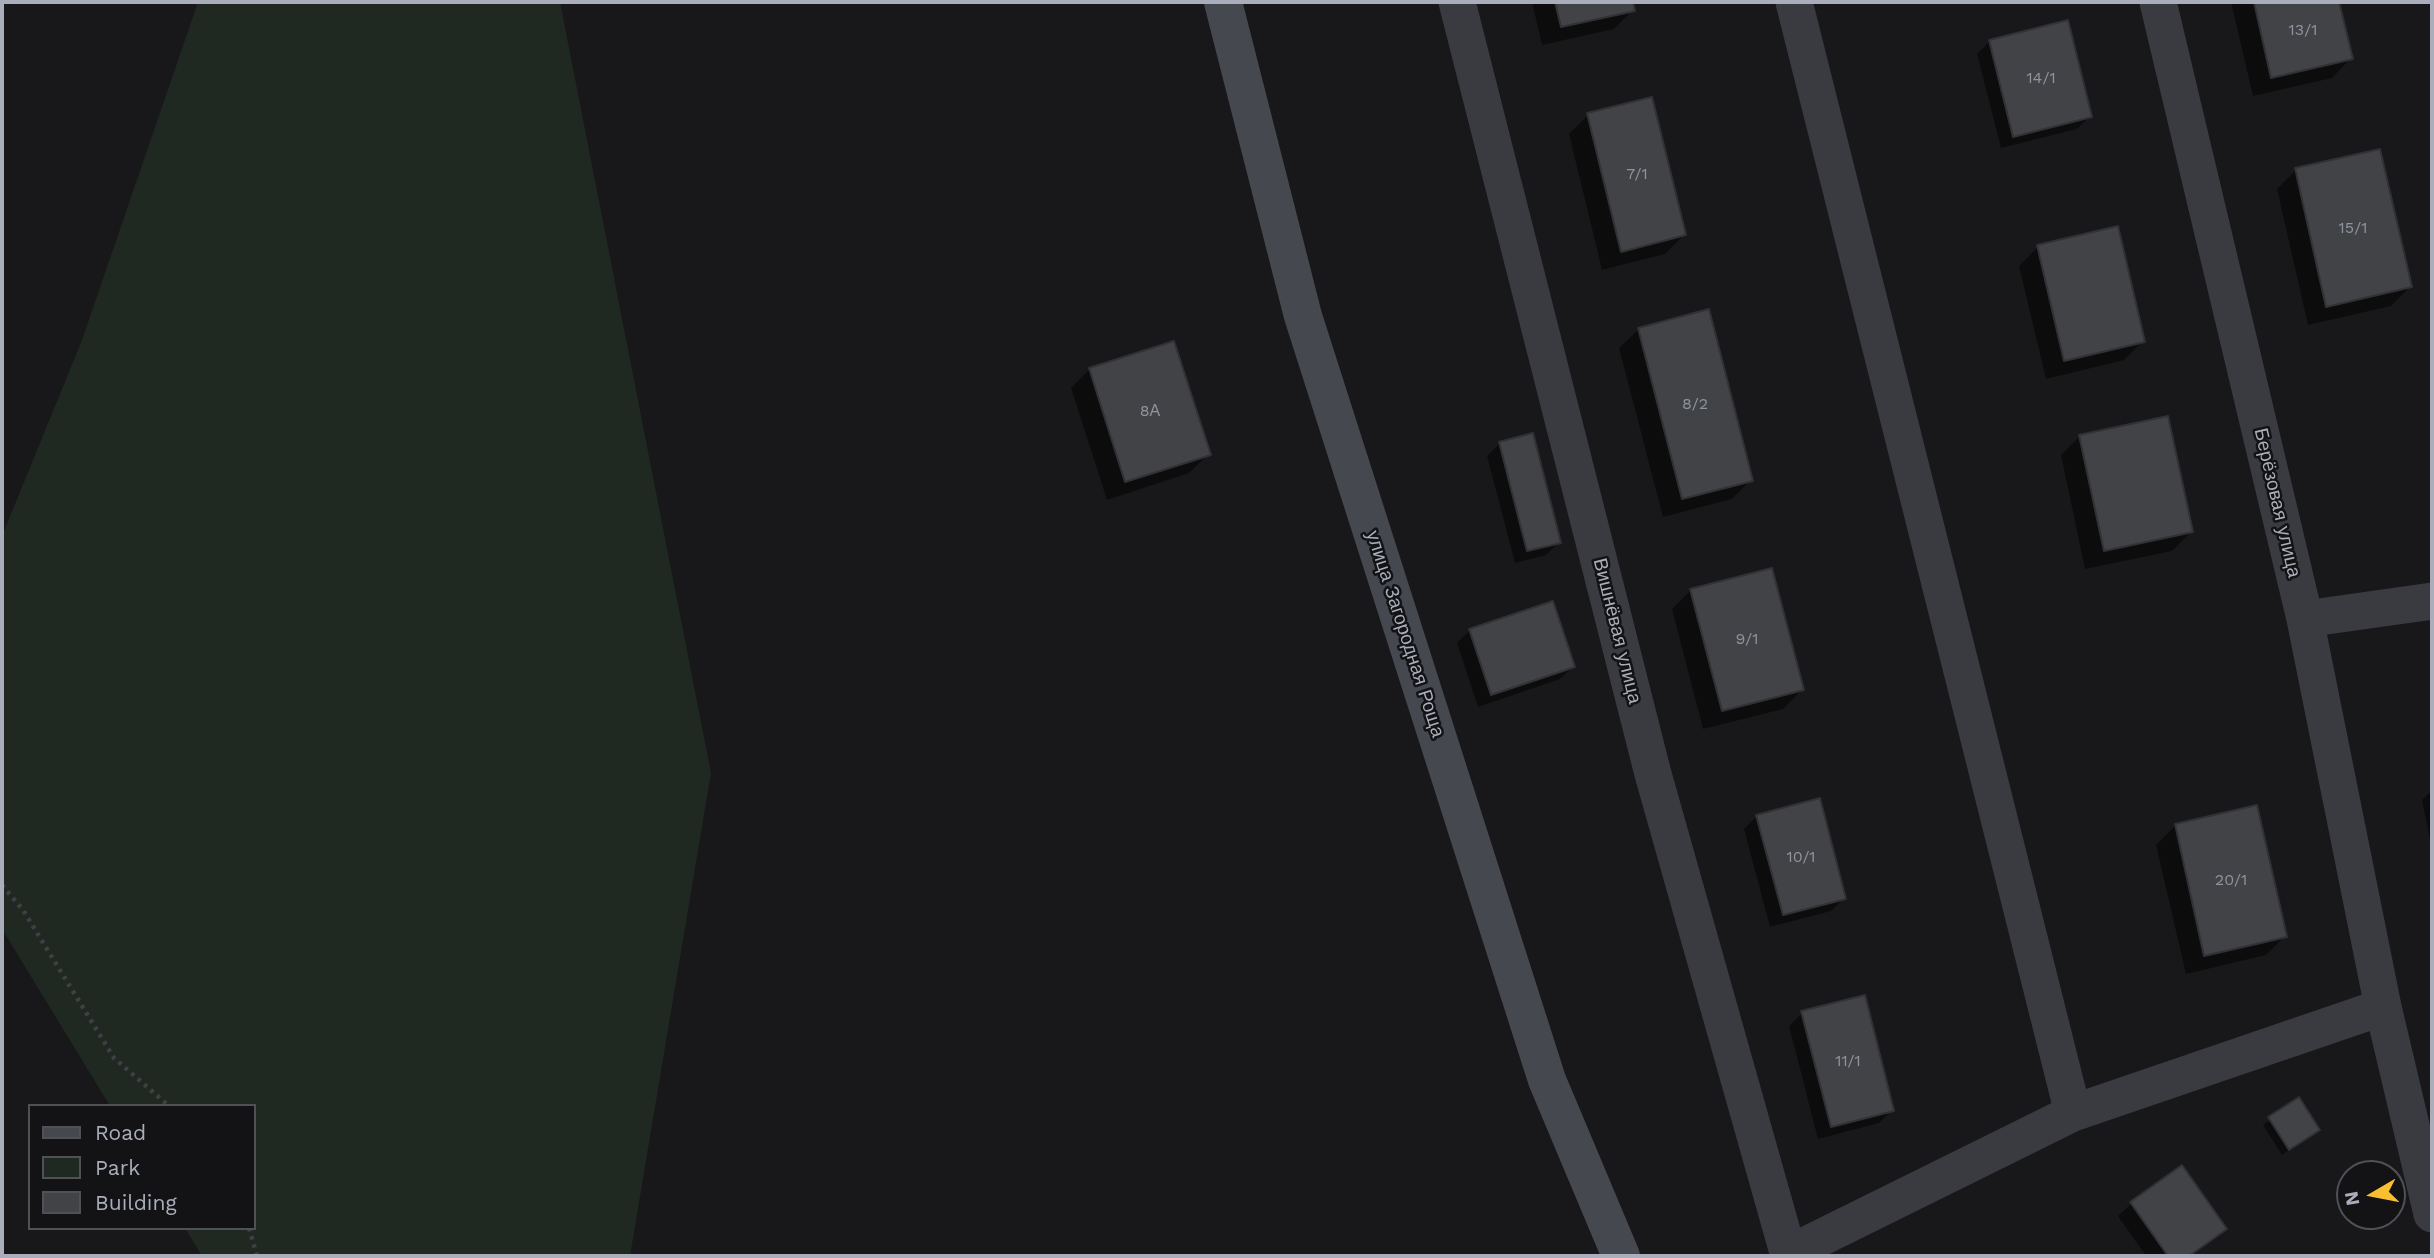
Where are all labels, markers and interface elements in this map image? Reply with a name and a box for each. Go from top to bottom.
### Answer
house number: 13/1 [2289,20,2317,40]
house number: 14/1 [2026,68,2056,88]
house number: 7/1 [1626,164,1648,184]
house number: 15/1 [2339,218,2367,238]
house number: 8/2 [1682,394,1708,414]
house number: 8А [1140,401,1160,421]
street label: Берёзовая улица [2249,426,2305,580]
street label: улица Загородная Роща [1361,528,1449,740]
street label: Вишнёвая улица [1588,556,1646,706]
house number: 9/1 [1736,629,1758,649]
house number: 10/1 [1786,847,1816,867]
house number: 20/1 [2215,870,2247,890]
house number: 11/1 [1835,1051,1861,1071]
legend [28,1104,256,1230]
text: Road [95,1120,146,1145]
text: Park [95,1155,140,1180]
north arrow [2336,1160,2406,1230]
text: N [2339,1189,2364,1207]
text: Building [95,1190,177,1215]

